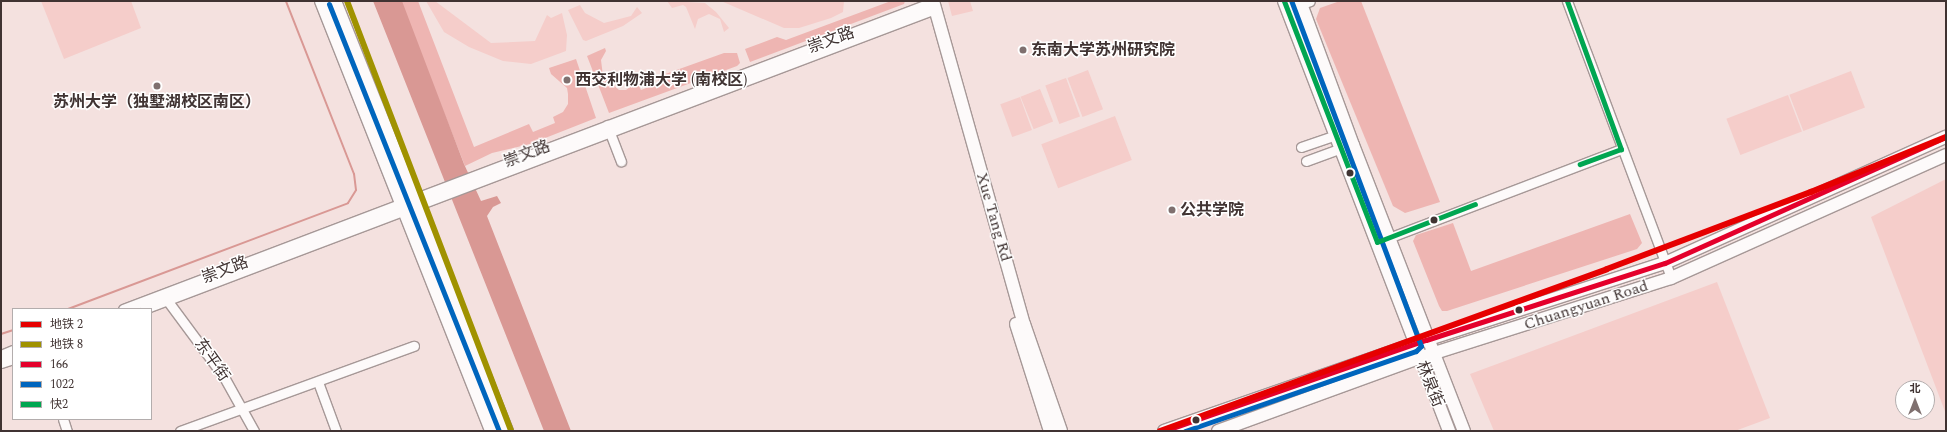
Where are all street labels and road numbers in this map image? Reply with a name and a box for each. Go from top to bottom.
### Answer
street label: 崇文路 [805,23,857,57]
street label: 崇文路 [501,136,553,172]
street label: Xue Tang Rd [972,170,1016,264]
street label: 崇文路 [199,252,251,288]
street label: Chuangyuan Road [1521,276,1651,334]
street label: 东平街 [190,335,234,385]
street label: 林泉街 [1412,358,1448,410]

